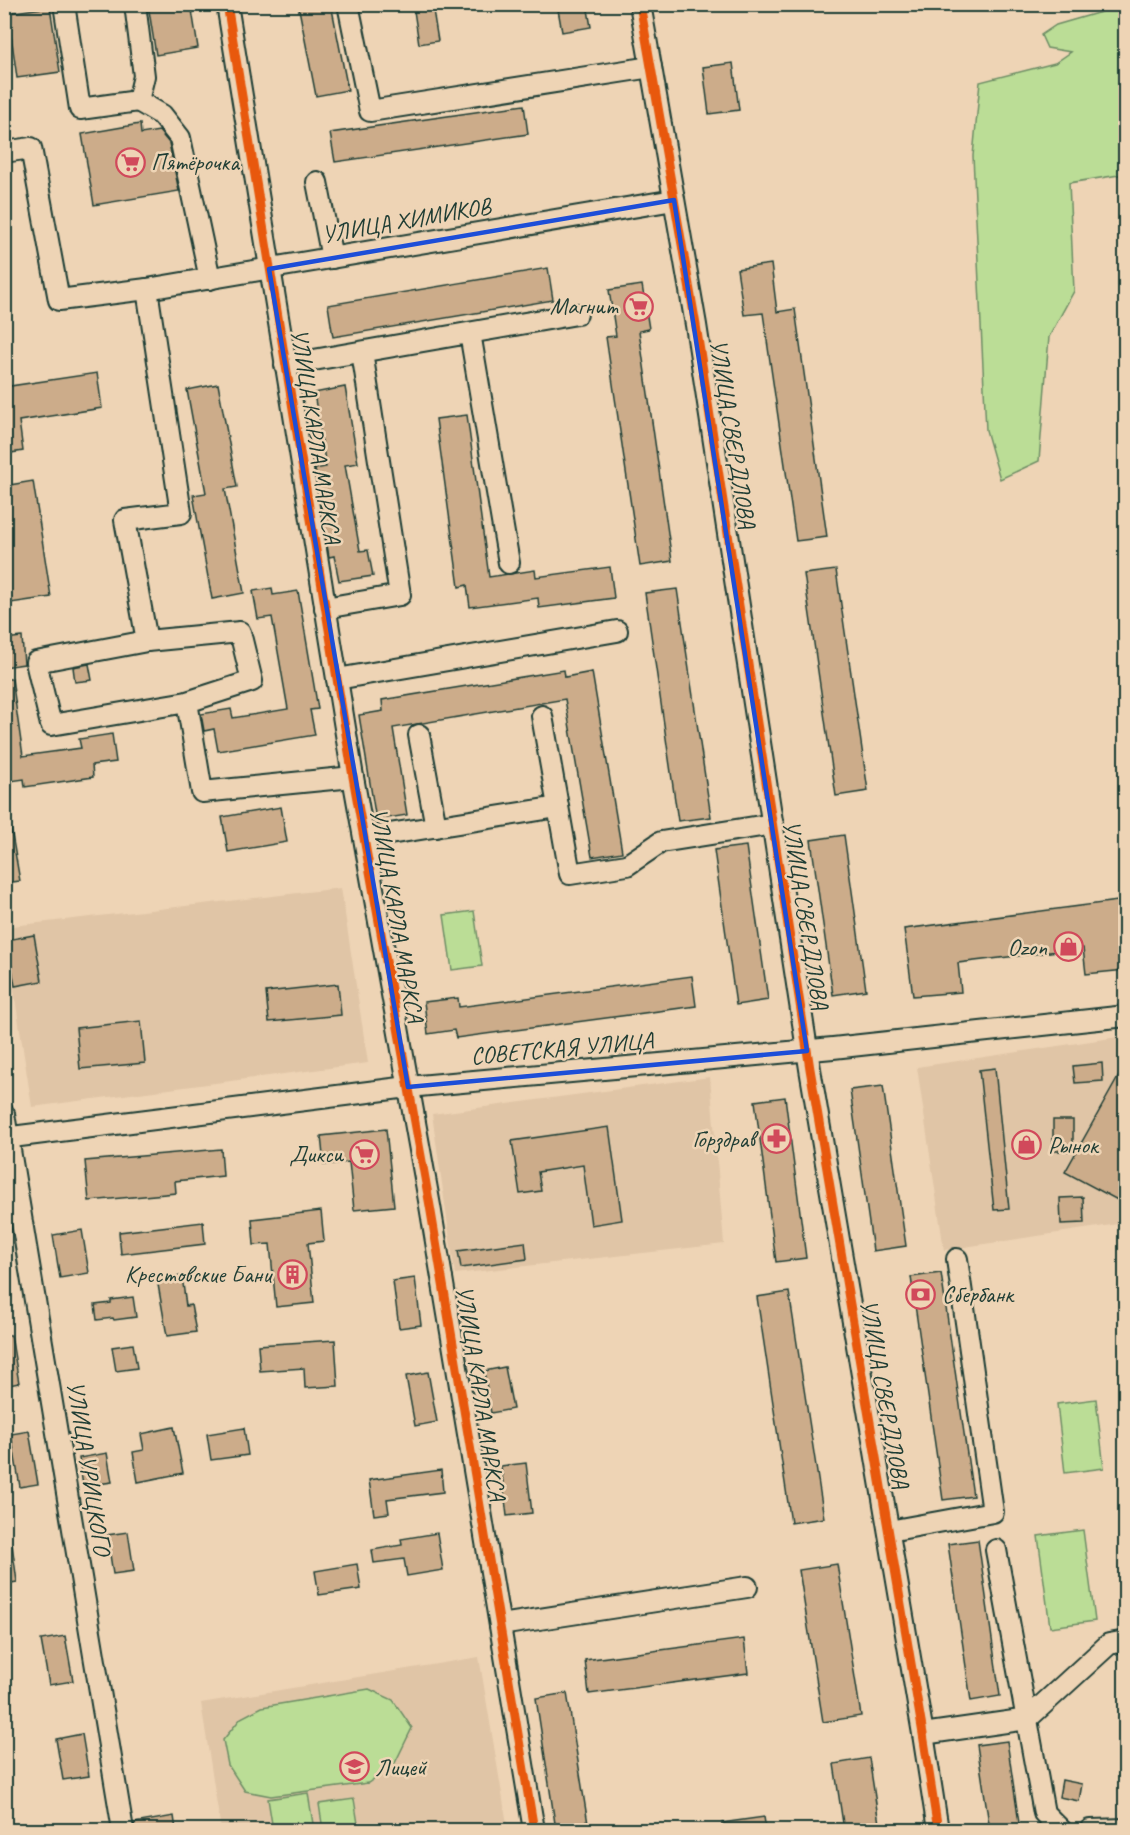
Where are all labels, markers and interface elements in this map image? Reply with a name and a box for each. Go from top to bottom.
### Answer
supermarket icon: Пятёрочка [114,146,146,178]
place label: Пятёрочка [151,147,240,177]
street label: УЛИЦА ХИМИКОВ [319,190,495,250]
supermarket icon: Магнит [623,290,655,322]
place label: Магнит [550,291,619,321]
street label: УЛИЦА КАРЛА МАРКСА [284,326,348,547]
street label: УЛИЦА СВЕРДЛОВА [703,337,763,532]
street label: УЛИЦА КАРЛА МАРКСА [363,805,431,1026]
street label: УЛИЦА СВЕРДЛОВА [776,818,836,1013]
shop icon: Ozon [1052,931,1084,963]
place label: Ozon [1008,932,1047,962]
street label: СОВЕТСКАЯ УЛИЦА [470,1025,655,1071]
pharmacy icon: Горздрав [760,1123,792,1155]
place label: Горздрав [693,1124,759,1154]
shop icon: Рынок [1011,1129,1043,1161]
place label: Рынок [1048,1130,1100,1160]
supermarket icon: Дикси [348,1138,380,1170]
place label: Дикси [289,1139,344,1169]
building icon: Крестовские Бани [276,1258,308,1290]
place label: Крестовские Бани [125,1259,273,1289]
bank icon: Сбербанк [905,1278,937,1310]
place label: Сбербанк [942,1279,1015,1309]
street label: УЛИЦА КАРЛА МАРКСА [449,1283,513,1504]
street label: УЛИЦА СВЕРДЛОВА [854,1297,917,1492]
street label: УЛИЦА УРИЦКОГО [60,1379,118,1560]
school or university icon: Лицей [338,1751,370,1783]
place label: Лицей [375,1752,428,1782]

